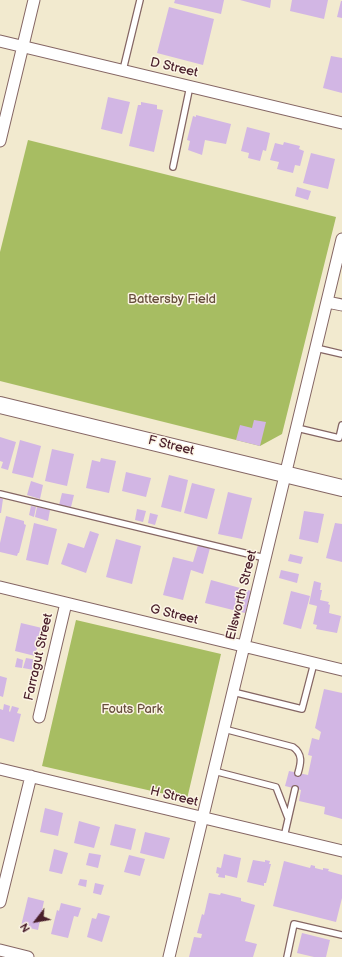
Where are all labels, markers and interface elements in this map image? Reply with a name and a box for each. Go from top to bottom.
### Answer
street label: D Street [149,55,199,81]
park label: Battersby Field [128,292,216,308]
street label: F Street [146,433,196,459]
street label: Ellsworth Street [223,548,261,642]
street label: G Street [148,602,200,628]
street label: Farragut Street [21,612,57,702]
park label: Fouts Park [101,702,163,718]
street label: H Street [148,784,200,810]
north arrow [16,901,56,941]
text: N [18,921,33,934]

